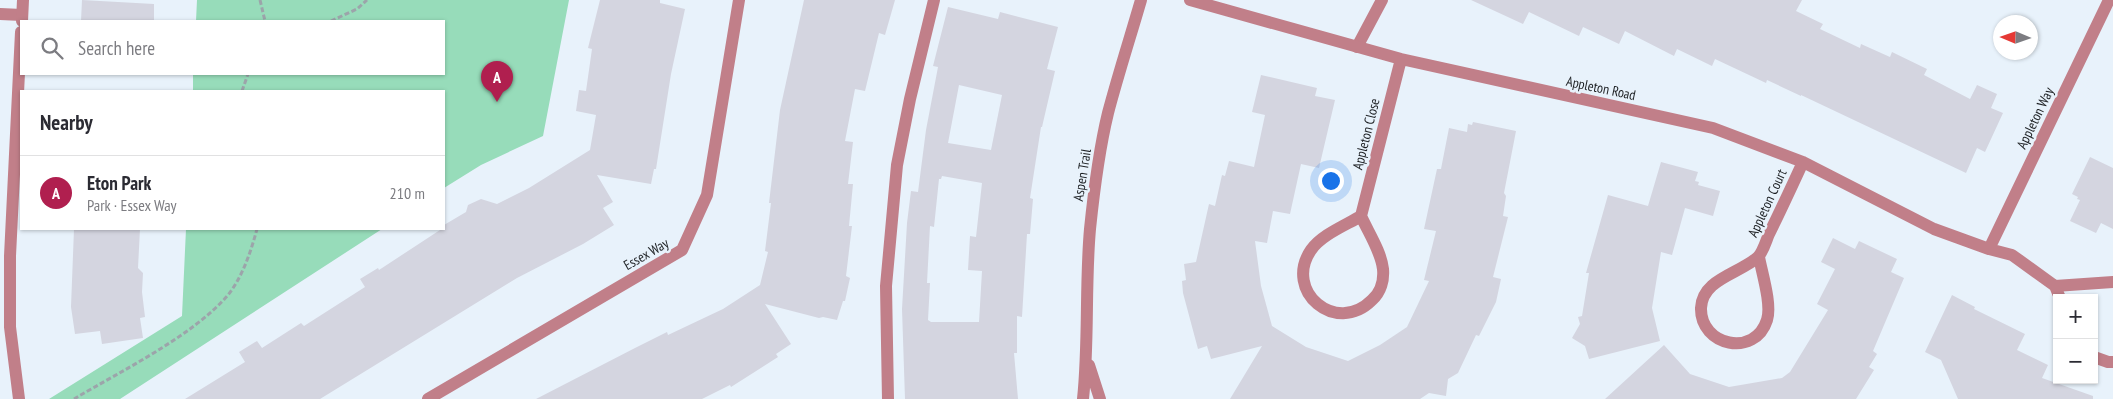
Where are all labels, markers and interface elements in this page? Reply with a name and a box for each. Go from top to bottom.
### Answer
north arrow [1993,15,2038,60]
search box [20,20,445,75]
icon: search [38,34,66,62]
text: Search here [78,36,155,60]
pin: A [481,61,513,102]
street label: Appleton Road [1565,72,1637,104]
street label: Appleton Way [2012,84,2058,152]
street label: Appleton Close [1348,96,1384,172]
text: Nearby [40,109,93,136]
street label: Aspen Trail [1069,147,1095,202]
street label: Appleton Court [1743,166,1791,240]
your location [1318,168,1344,194]
text: Eton Park [87,171,151,195]
text: A [52,183,60,203]
text: 210 m [390,183,425,203]
text: Park · Essex Way [87,195,177,215]
street label: Essex Way [620,234,672,274]
map controls [2053,294,2098,384]
button: + [2053,294,2098,339]
button: − [2053,339,2098,384]

